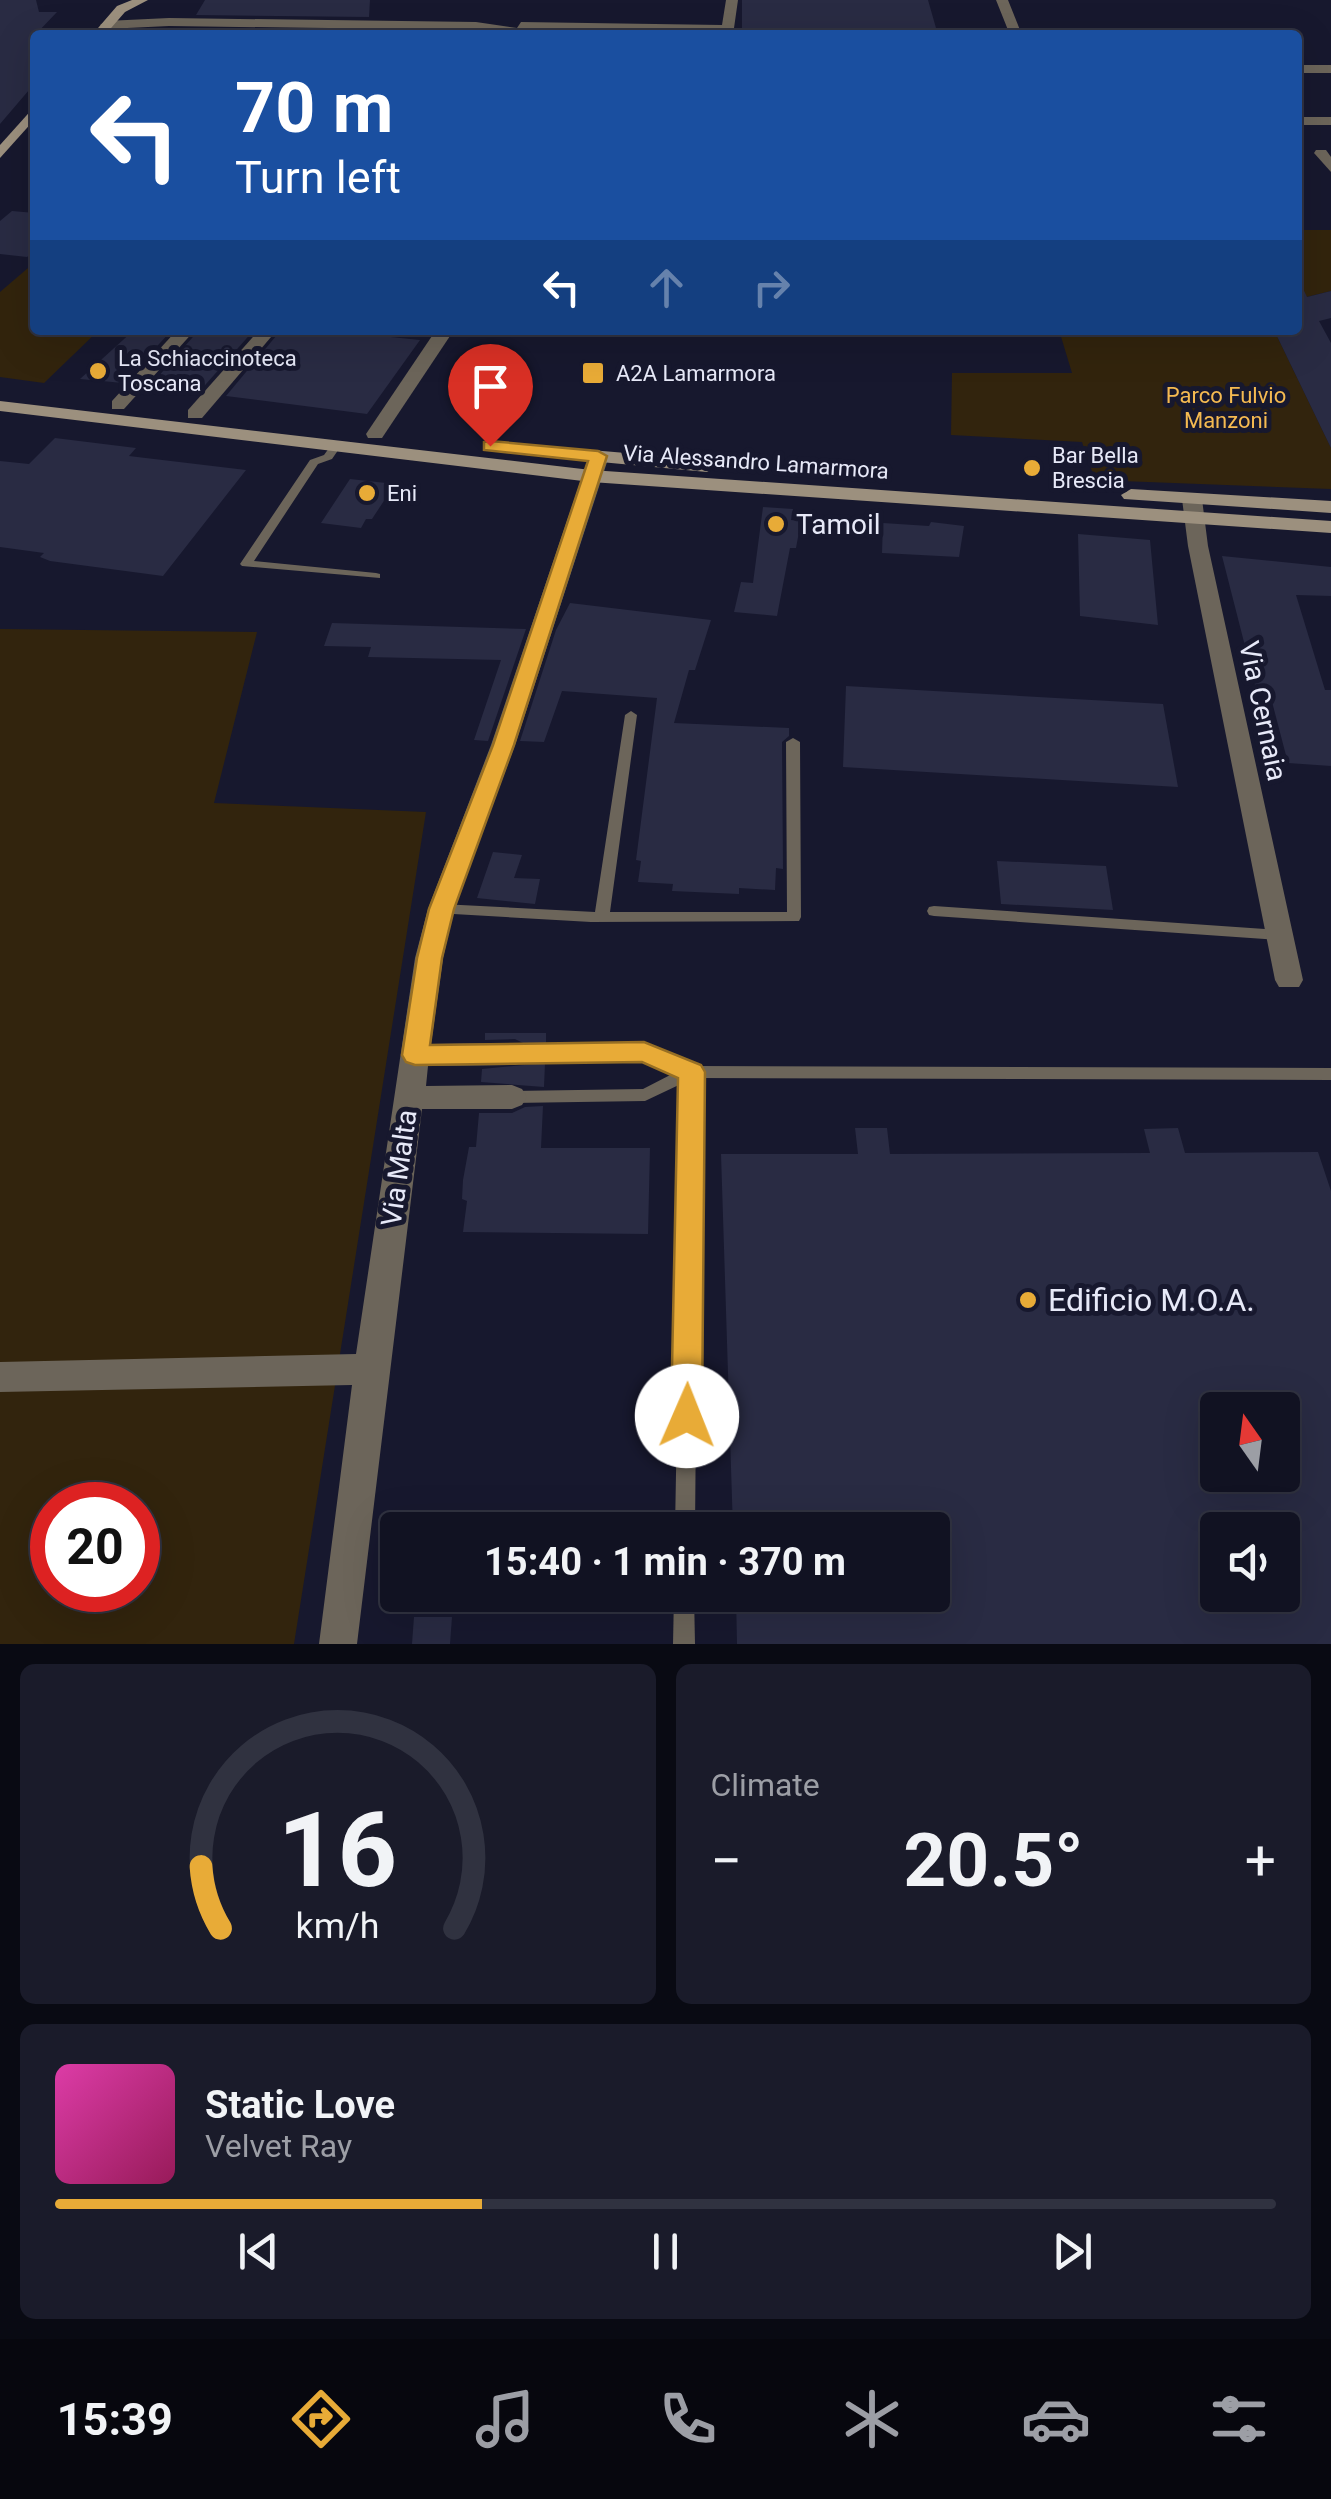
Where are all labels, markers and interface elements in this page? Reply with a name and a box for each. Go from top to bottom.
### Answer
text: 70 m [235,67,393,149]
icon: left [70,70,200,200]
text: Turn left [235,151,401,204]
icon: left [534,260,589,315]
icon: ahead [639,260,694,315]
icon: right [744,260,799,315]
pin [448,344,533,447]
place label: La Schiaccinoteca Toscana [118,346,297,396]
icon: arrive [463,359,518,414]
marker: La Schiaccinoteca Toscana [87,360,109,382]
marker: A2A Lamarmora [580,360,606,386]
place label: A2A Lamarmora [616,361,776,386]
park label: Parco Fulvio Manzoni [1166,383,1286,433]
street label: Via Alessandro Lamarmora [622,440,890,484]
place label: Bar Bella Brescia [1052,443,1139,493]
marker: Bar Bella Brescia [1021,457,1043,479]
place label: Eni [387,481,417,506]
marker: Eni [356,482,378,504]
place label: Tamoil [796,508,881,541]
marker: Tamoil [765,513,787,535]
street label: Via Cernaia [1232,638,1294,784]
street label: Via Malta [374,1107,424,1229]
place label: Edificio M.O.A. [1048,1281,1255,1319]
marker: Edificio M.O.A. [1017,1289,1039,1311]
position arrow [635,1364,739,1468]
north arrow [1200,1392,1300,1492]
map controls [1200,1392,1300,1612]
speed limit sign: 20 [30,1482,160,1612]
button: sound [1200,1512,1300,1612]
text: 15:40 · 1 min · 370 m [484,1540,846,1584]
text: Climate [711,1766,820,1804]
text: 16 [278,1790,397,1911]
text: 20.5° [903,1816,1083,1904]
text: − [711,1829,742,1893]
text: + [1245,1829,1276,1893]
text: km/h [296,1905,380,1947]
text: Static Love [205,2083,395,2127]
text: Velvet Ray [205,2127,352,2165]
icon: previous [231,2224,286,2279]
icon: pause [638,2224,693,2279]
icon: next [1045,2224,1100,2279]
icon: directions [286,2384,356,2454]
icon: music [470,2384,540,2454]
icon: phone [653,2384,723,2454]
icon: climate [837,2384,907,2454]
icon: car [1021,2384,1091,2454]
icon: filters [1204,2384,1274,2454]
text: 15:39 [57,2393,173,2446]

